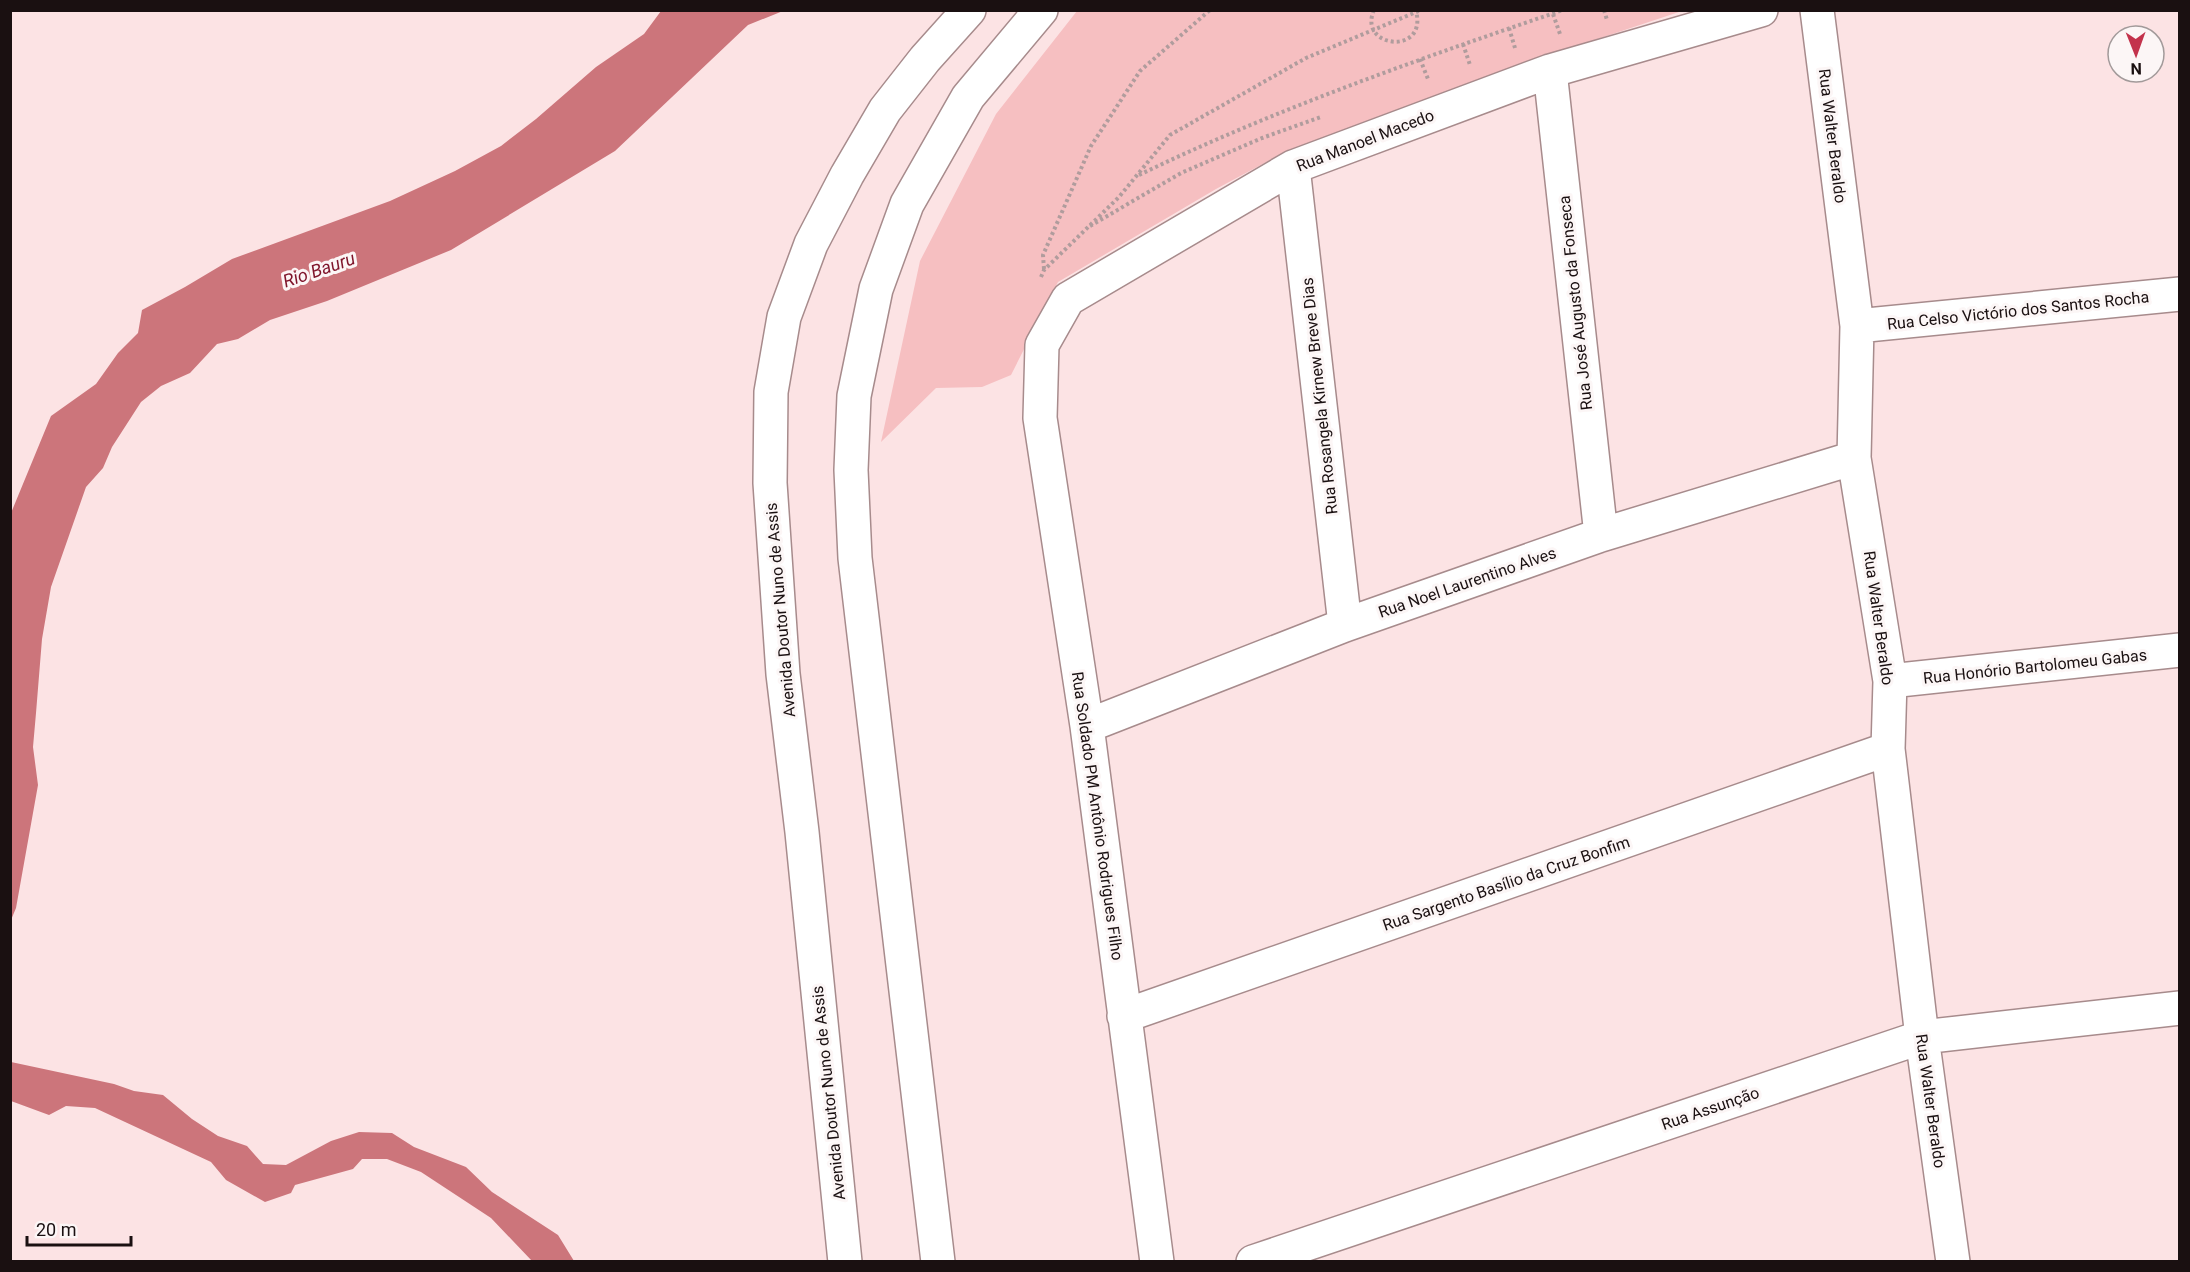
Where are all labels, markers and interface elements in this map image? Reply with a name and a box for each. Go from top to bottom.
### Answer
north arrow [2106,24,2166,84]
text: N [2130,59,2142,78]
street label: Rua Walter Beraldo [1815,68,1850,204]
street label: Rua Manoel Macedo [1294,105,1437,175]
street label: Rua José Augusto da Fonseca [1555,195,1596,411]
water label: Rio Bauru [280,247,358,292]
street label: Rua Rosangela Kirnew Breve Dias [1298,277,1341,515]
street label: Rua Celso Victório dos Santos Rocha [1886,287,2150,334]
street label: Avenida Doutor Nuno de Assis [762,502,799,718]
street label: Rua Noel Laurentino Alves [1376,543,1559,622]
street label: Rua Walter Beraldo [1860,550,1897,686]
street label: Rua Honório Bartolomeu Gabas [1922,645,2148,688]
street label: Rua Soldado PM Antônio Rodrigues Filho [1068,670,1127,962]
street label: Rua Sargento Basílio da Cruz Bonfim [1380,832,1632,935]
street label: Avenida Doutor Nuno de Assis [808,985,849,1201]
street label: Rua Walter Beraldo [1912,1033,1949,1169]
street label: Rua Assunção [1659,1083,1762,1134]
scale bar [27,1209,130,1247]
text: 20 m [36,1219,76,1240]

